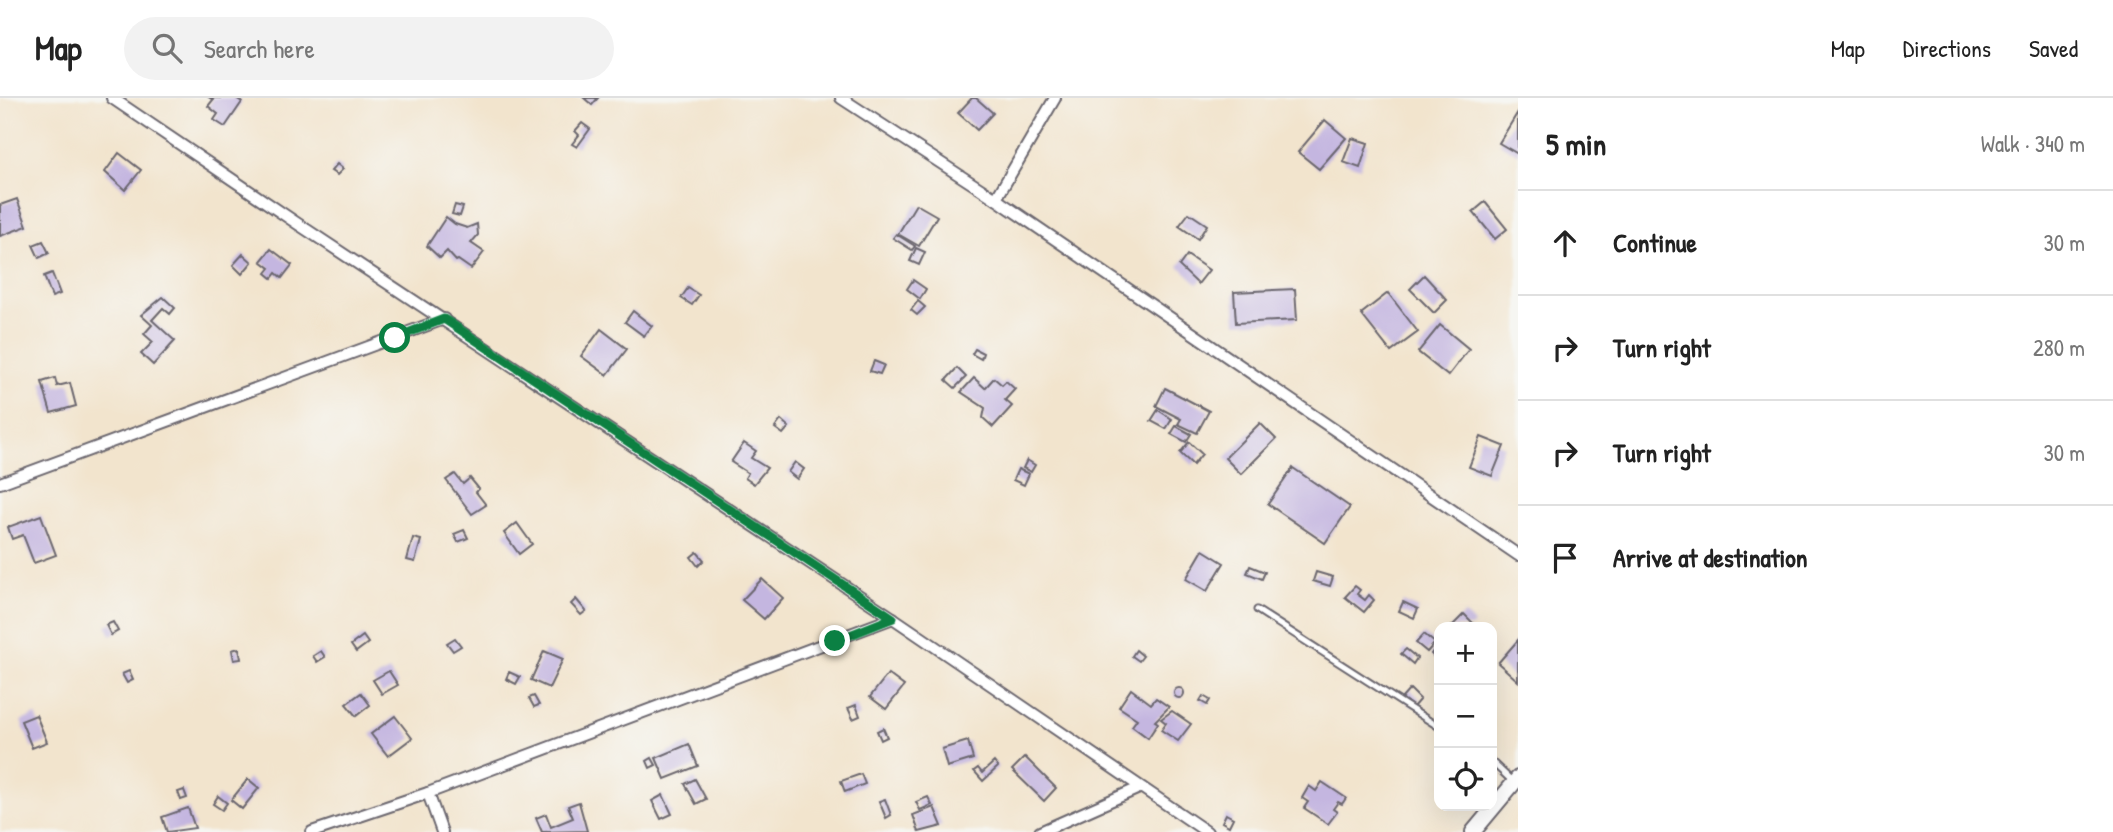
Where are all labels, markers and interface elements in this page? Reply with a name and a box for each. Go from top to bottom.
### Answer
search box [124,17,614,80]
text: Map [35,26,82,70]
icon: search [148,29,186,67]
text: Search here [204,31,315,66]
text: Map [1831,32,1865,64]
text: Directions [1903,32,1991,64]
text: Saved [2029,32,2078,64]
text: 5 min [1546,124,1606,164]
text: Walk · 340 m [1981,128,2085,159]
icon: ahead [1546,224,1584,262]
text: Continue [1613,225,1697,260]
text: 30 m [2043,227,2085,258]
route start [379,322,410,353]
icon: right [1546,329,1584,367]
text: Turn right [1613,330,1711,365]
text: 280 m [2033,332,2085,363]
icon: right [1546,434,1584,472]
text: Turn right [1613,435,1711,470]
text: 30 m [2043,437,2085,468]
icon: arrive [1546,539,1584,577]
text: Arrive at destination [1613,540,1808,575]
map controls [1434,622,1497,811]
button: + [1434,622,1497,685]
route end [819,625,850,656]
button: − [1434,685,1497,748]
button: locate [1434,748,1497,811]

